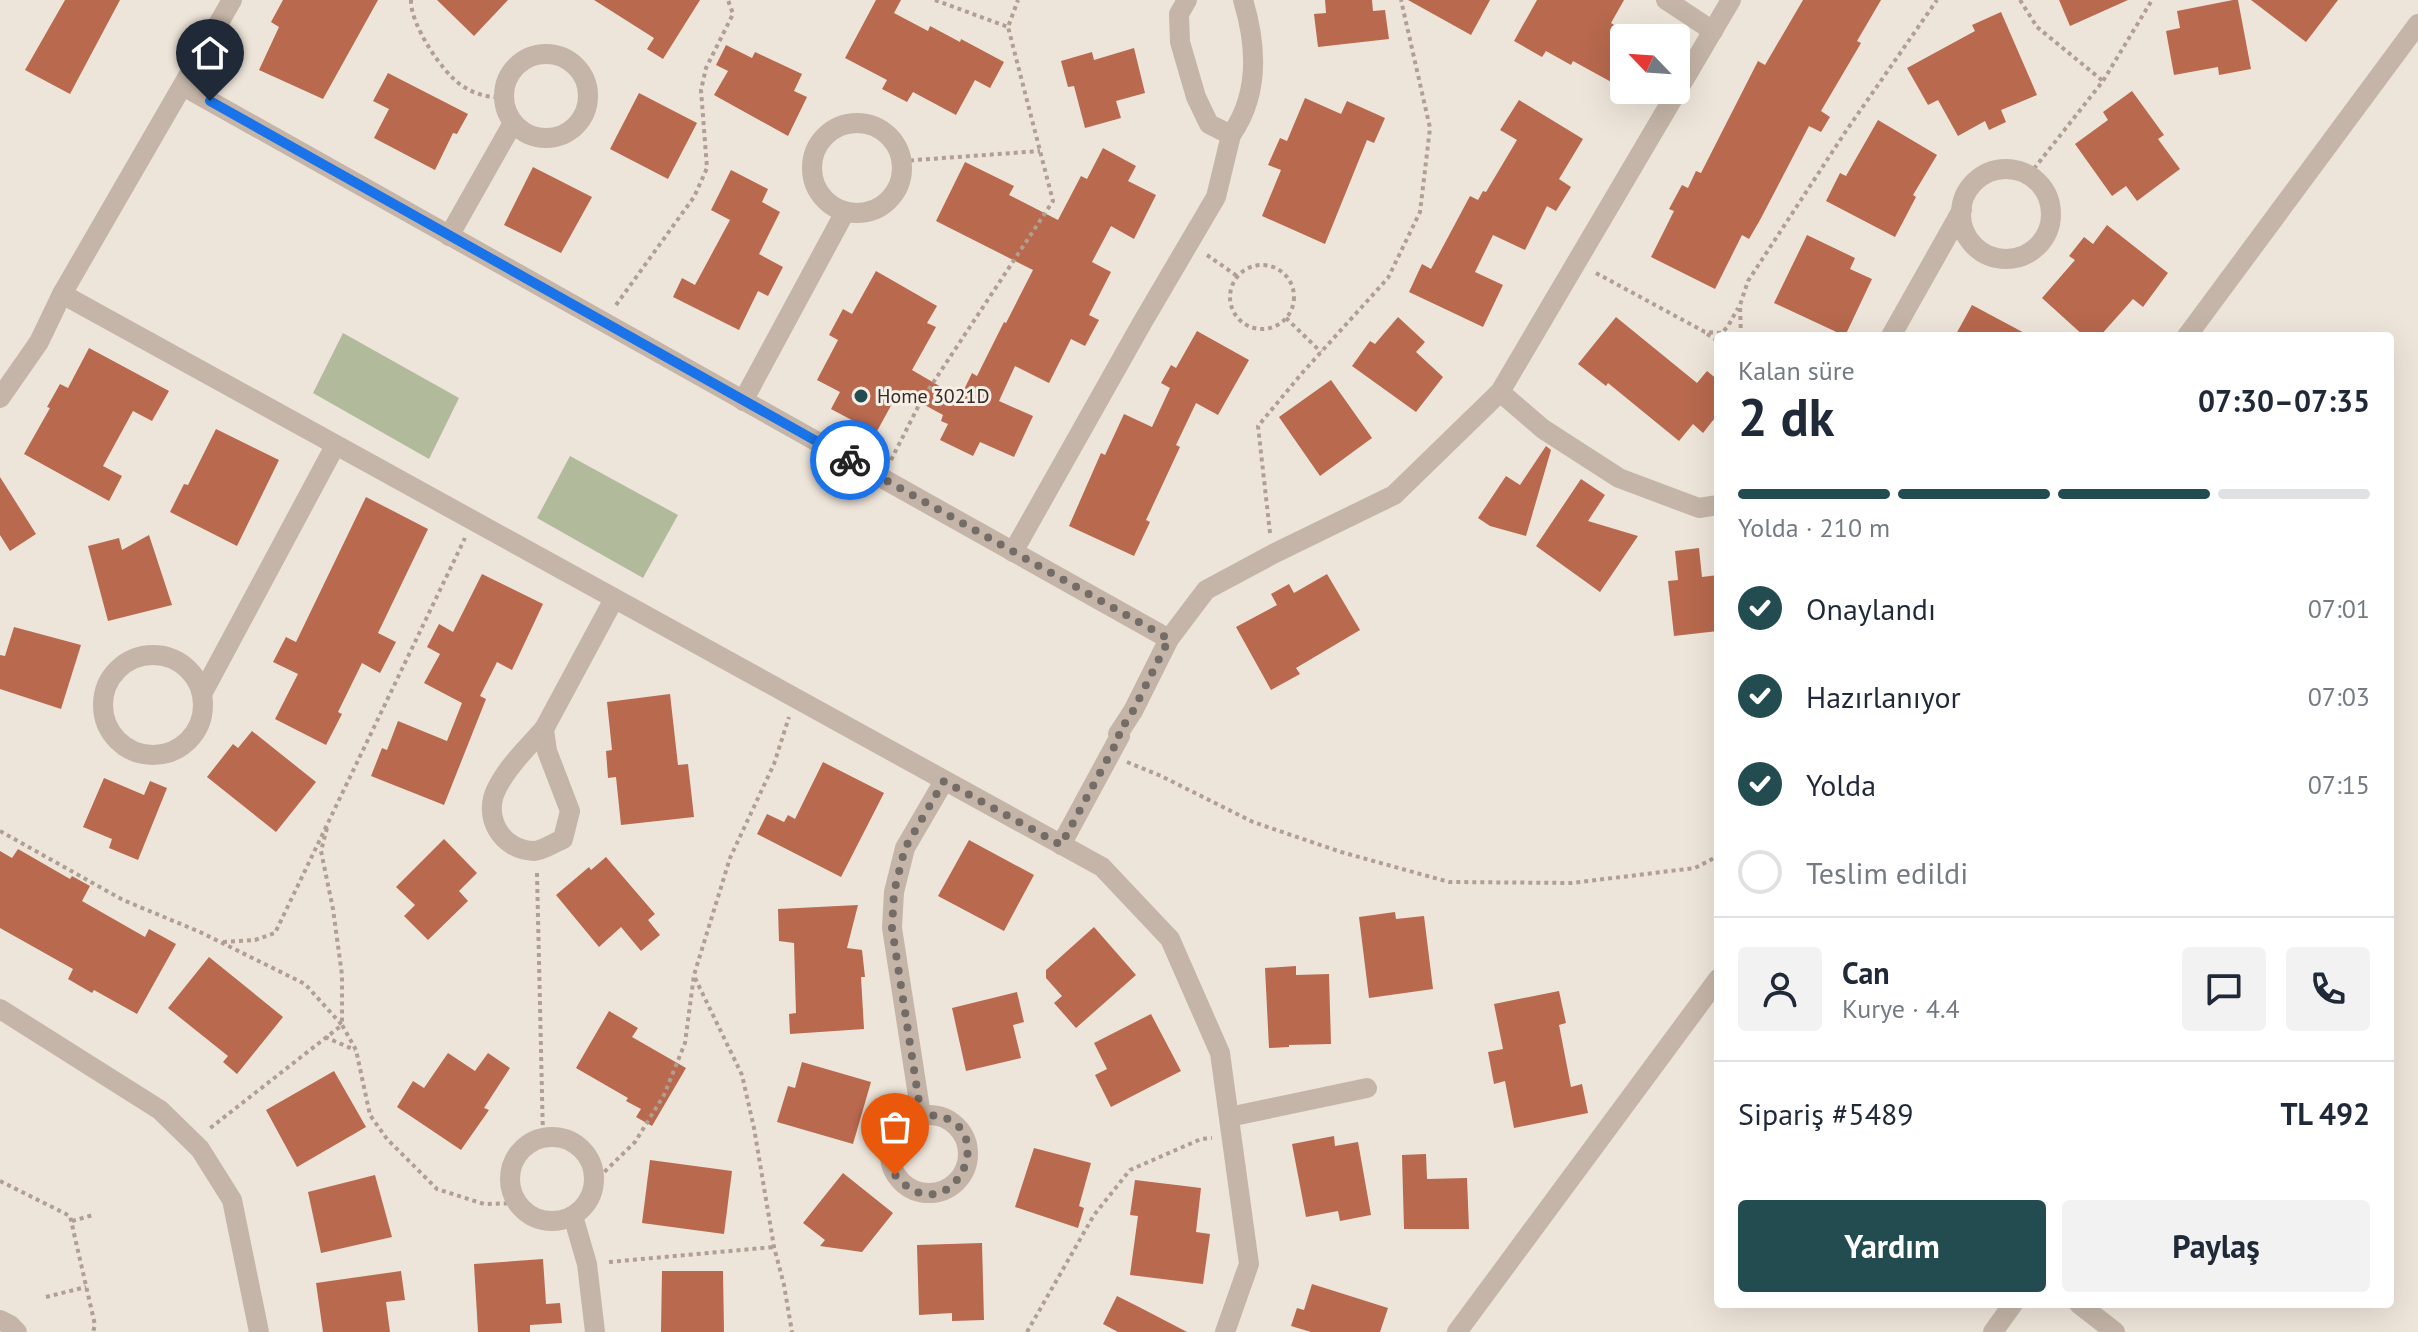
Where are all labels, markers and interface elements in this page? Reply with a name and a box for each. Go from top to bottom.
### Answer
pin [176,19,244,101]
north arrow [1610,24,1690,104]
map controls [1610,24,1690,104]
icon: home [188,31,232,75]
text: Kalan süre [1738,354,1855,387]
text: 07:30–07:35 [2198,381,2370,420]
place label: Home 3021D [877,383,990,409]
text: 2 dk [1738,383,1834,450]
marker: Home 3021D [852,387,870,405]
courier [810,420,890,500]
icon: bike [828,438,872,482]
text: Yolda · 210 m [1738,511,1890,544]
icon: check [1738,586,1782,630]
text: Onaylandı [1806,589,1936,628]
text: 07:01 [2308,592,2370,625]
icon: check [1738,674,1782,718]
text: Hazırlanıyor [1806,677,1961,716]
text: 07:03 [2308,680,2370,713]
icon: check [1738,762,1782,806]
text: Yolda [1806,765,1876,804]
text: 07:15 [2308,768,2370,801]
text: Teslim edildi [1806,853,1968,892]
button: person [1738,947,1822,1031]
button: chat [2182,947,2266,1031]
button: phone [2286,947,2370,1031]
text: Can [1842,953,1890,992]
text: Kurye · 4.4 [1842,992,1960,1025]
pin [861,1093,929,1175]
text: Sipariş #5489 [1738,1094,1914,1133]
text: TL 492 [2280,1094,2370,1133]
icon: bag [873,1105,917,1149]
button: Yardım [1738,1200,2046,1292]
button: Paylaş [2062,1200,2370,1292]

